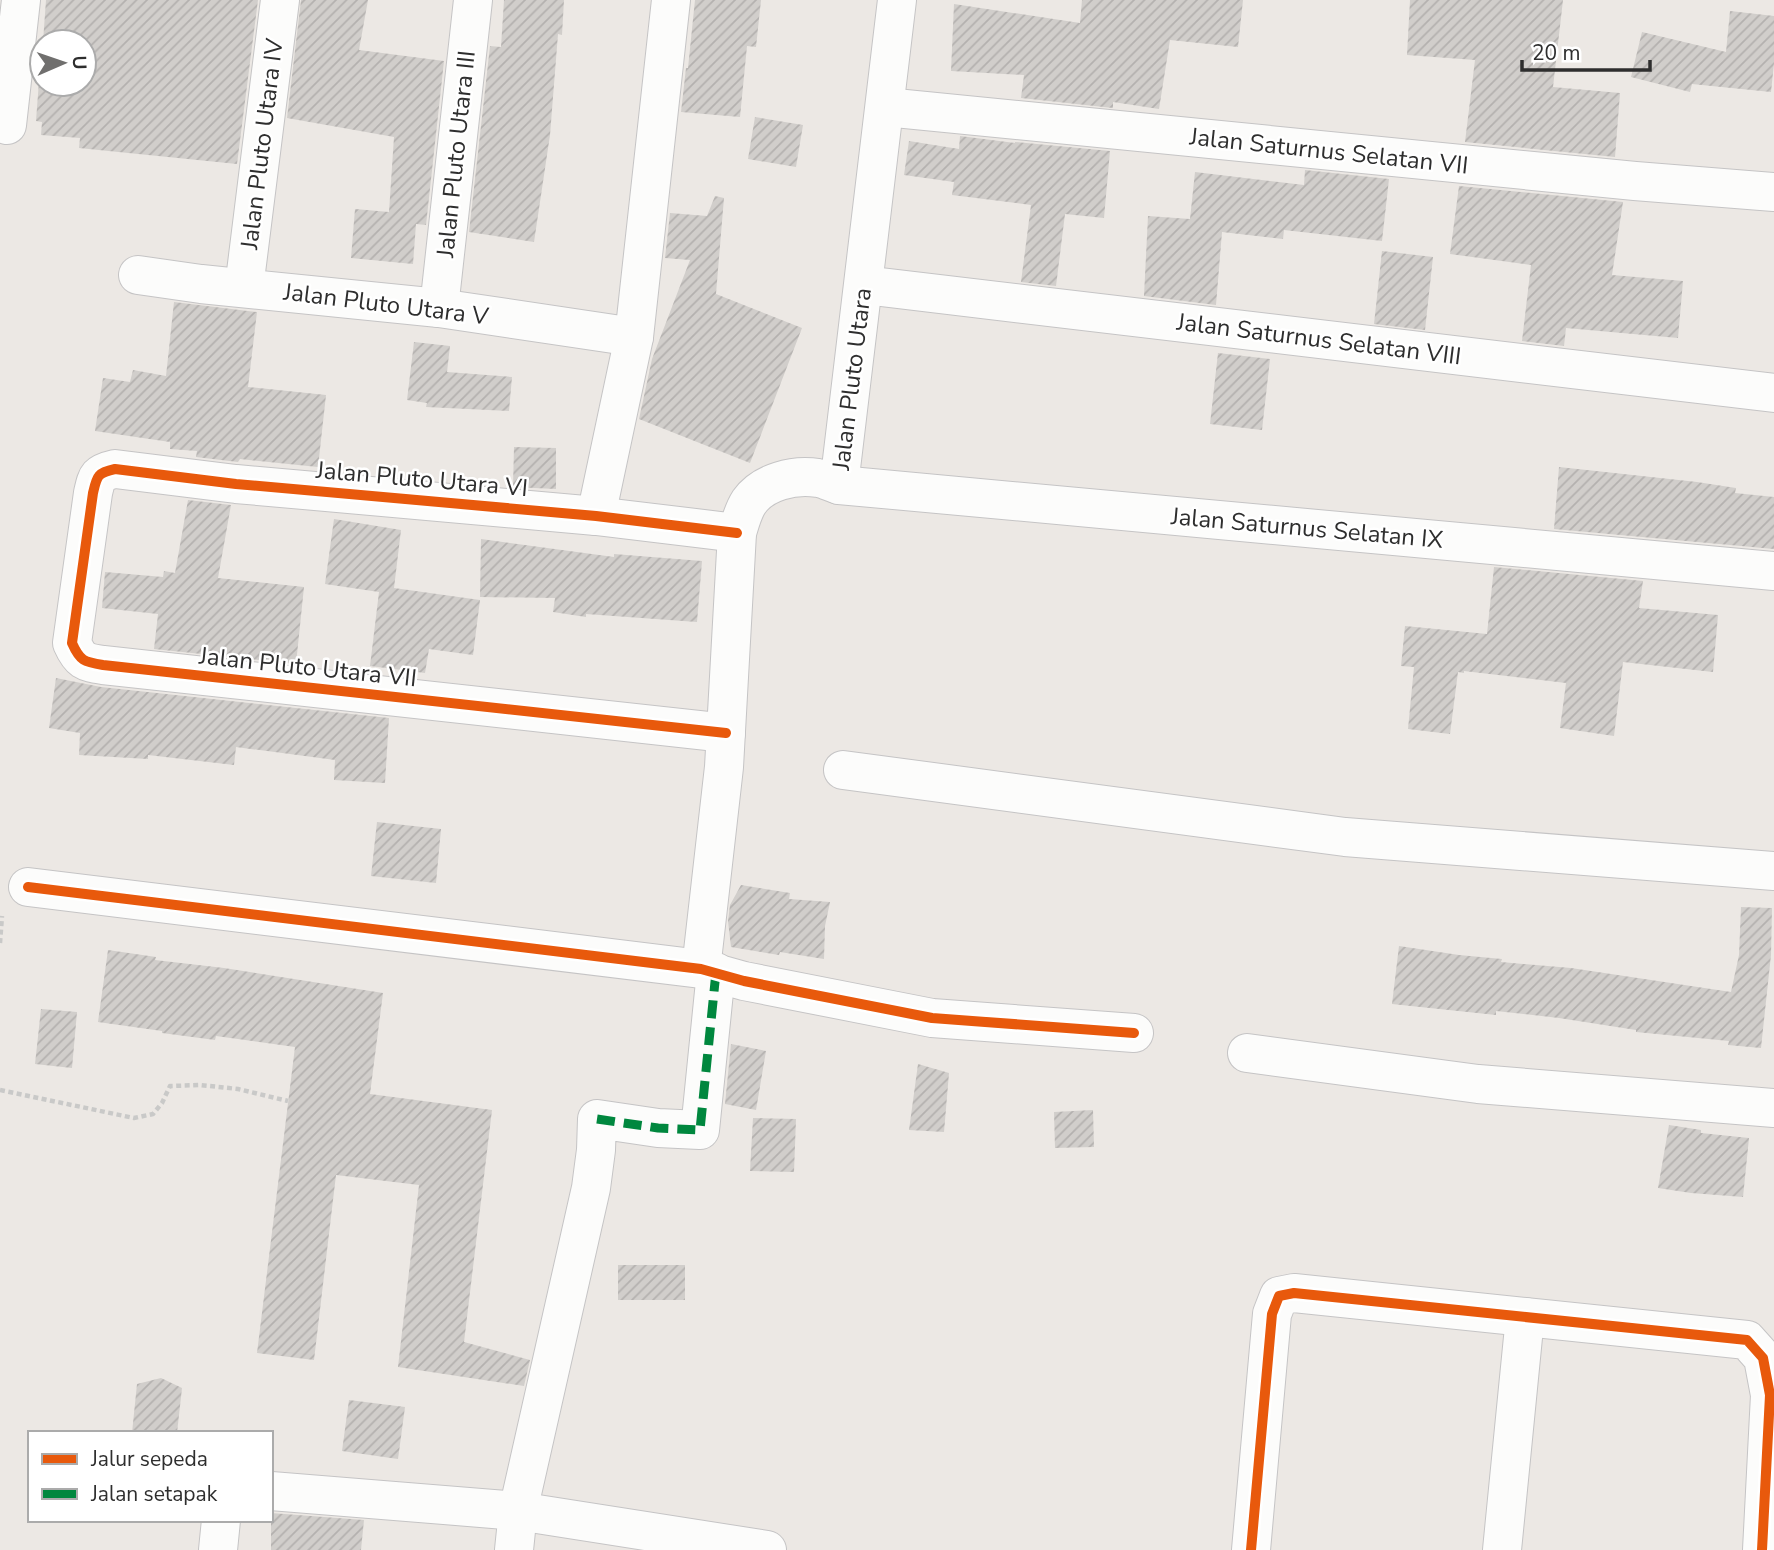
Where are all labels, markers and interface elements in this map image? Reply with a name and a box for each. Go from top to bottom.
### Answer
north arrow [28,28,98,98]
scale bar [1522,28,1650,72]
street label: Jalan Pluto Utara IV [233,36,291,252]
text: 20 m [1532,39,1581,67]
street label: Jalan Pluto Utara III [429,49,483,260]
text: U [66,55,92,70]
street label: Jalan Saturnus Selatan VII [1187,120,1470,182]
street label: Jalan Pluto Utara V [281,275,491,332]
street label: Jalan Pluto Utara [825,286,879,473]
street label: Jalan Saturnus Selatan VIII [1174,306,1463,372]
street label: Jalan Pluto Utara VI [314,454,529,504]
street label: Jalan Saturnus Selatan IX [1169,500,1445,556]
street label: Jalan Pluto Utara VII [197,640,418,694]
legend [28,1431,273,1522]
text: Jalur sepeda [90,1445,208,1473]
text: Jalan setapak [90,1480,218,1508]

